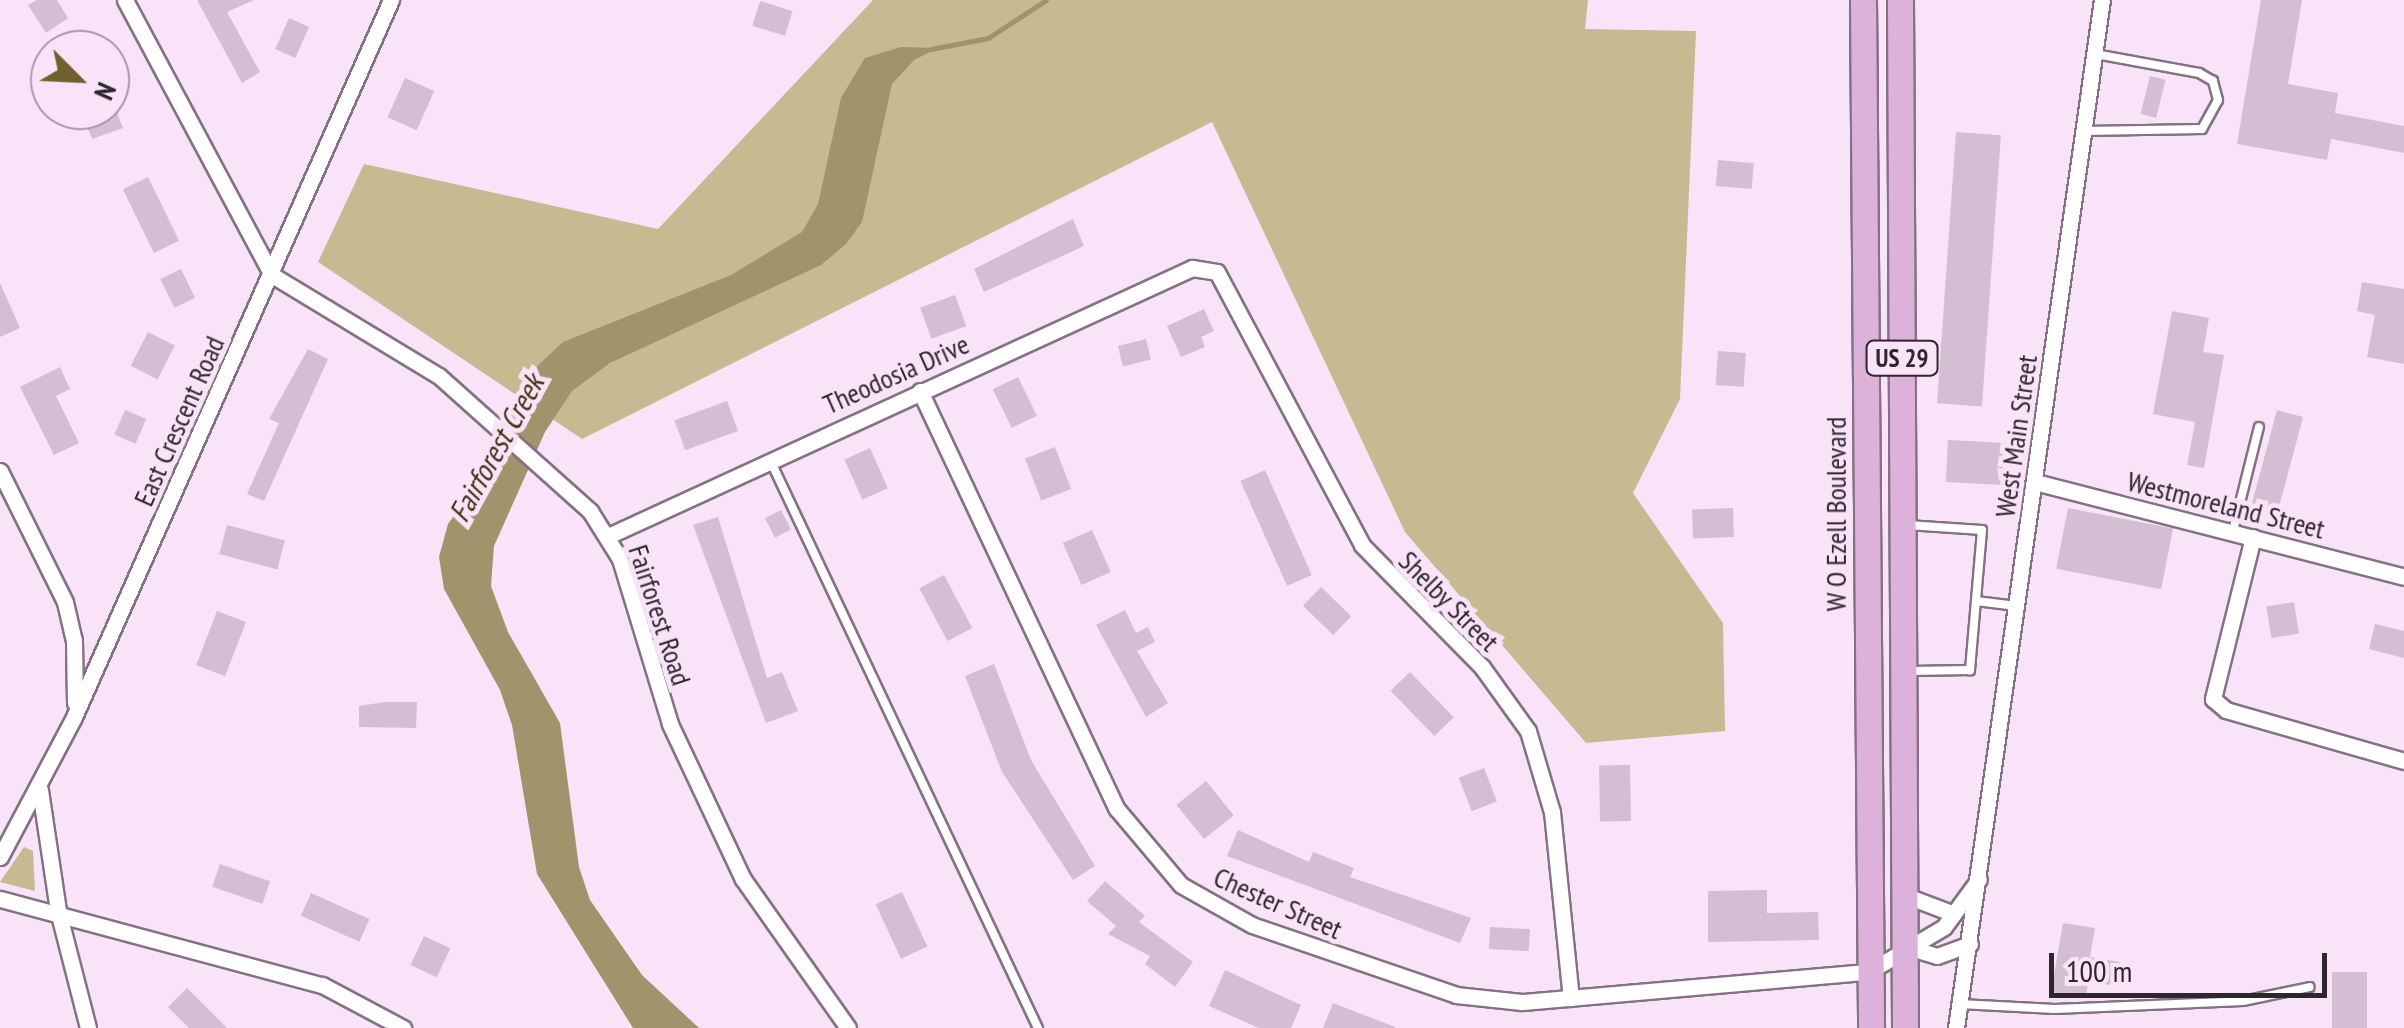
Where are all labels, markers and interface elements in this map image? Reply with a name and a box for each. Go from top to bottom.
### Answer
north arrow [30,30,130,130]
text: N [86,77,126,106]
street label: Theodosia Drive [818,327,974,421]
street label: East Crescent Road [127,331,231,511]
road number: US 29 [1864,338,1940,378]
street label: West Main Street [1988,353,2044,519]
water label: Fairforest Creek [441,368,551,528]
street label: W O Ezell Boulevard [1819,416,1853,612]
street label: Westmoreland Street [2124,464,2328,546]
street label: Fairforest Road [622,541,698,689]
street label: Shelby Street [1392,544,1506,658]
street label: Chester Street [1209,860,1347,946]
scale bar [2054,933,2332,995]
text: 100 m [2066,951,2132,990]

